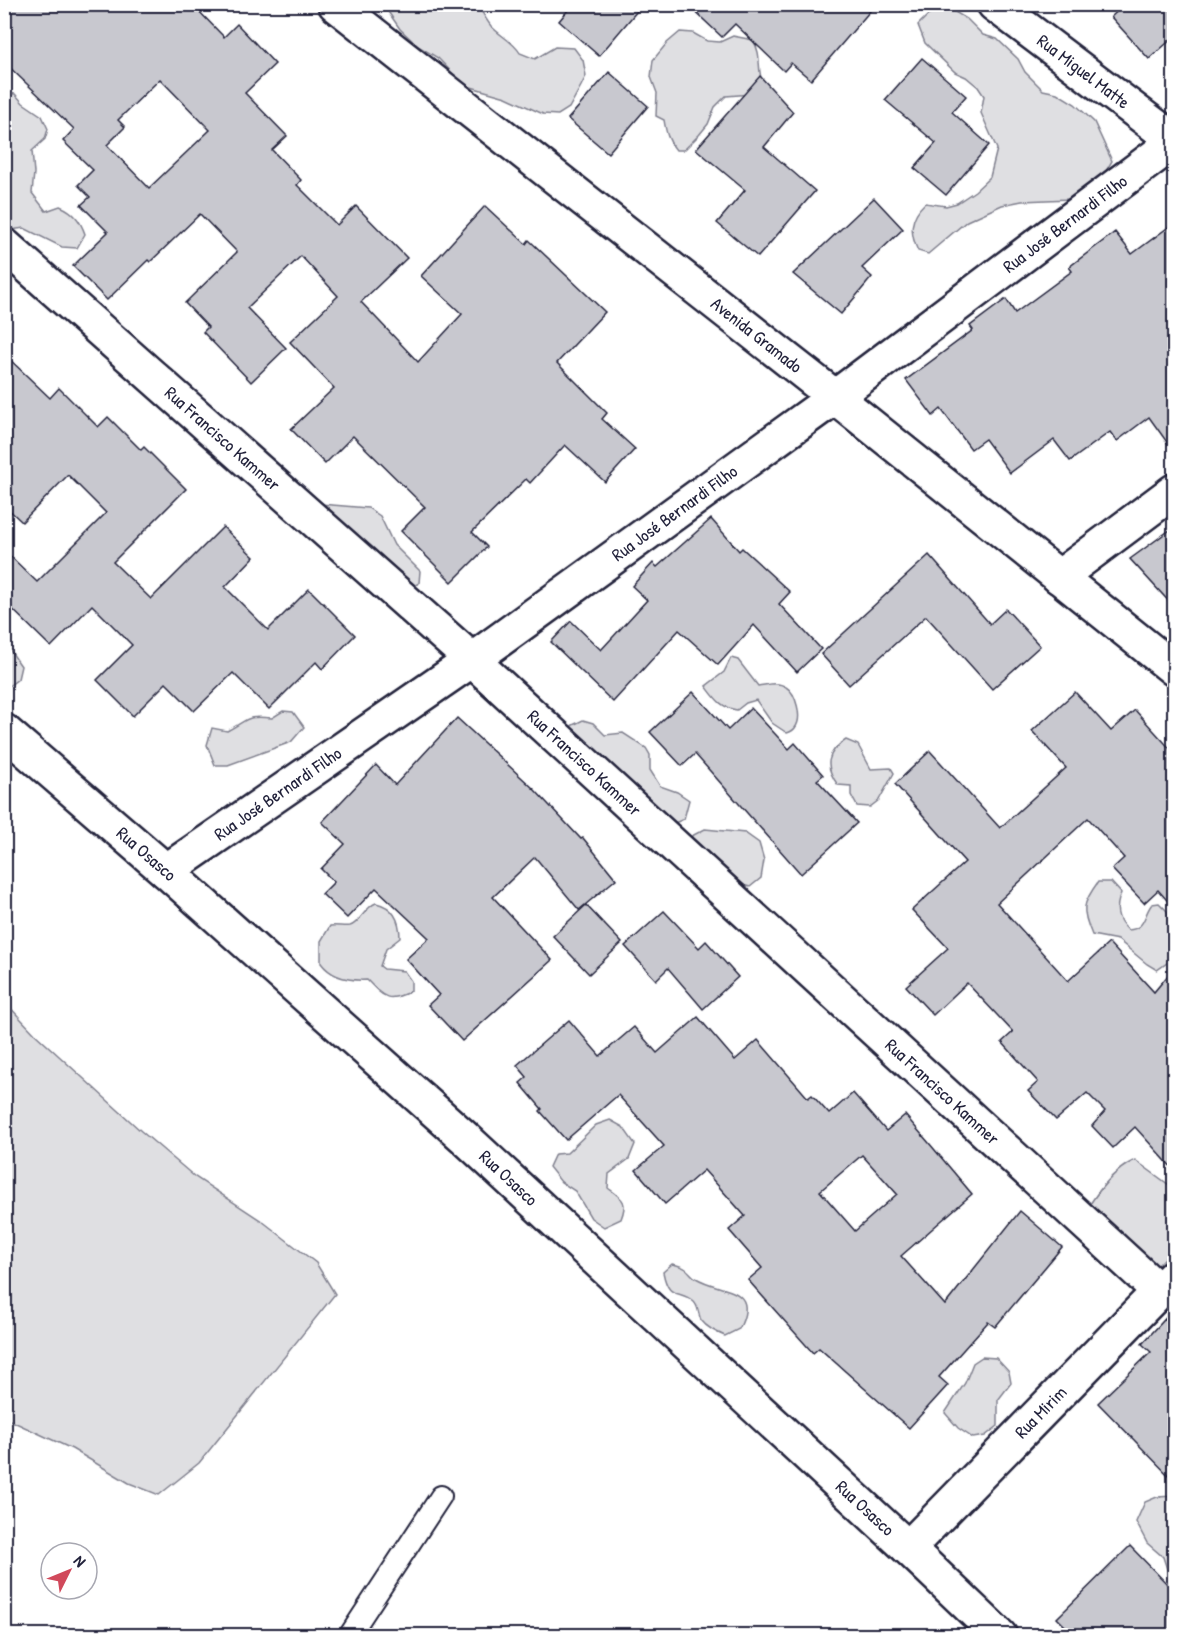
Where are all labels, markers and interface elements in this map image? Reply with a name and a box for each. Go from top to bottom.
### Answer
street label: Rua Miguel Matte [1032,28,1135,114]
street label: Rua José Bernardi Filho [998,168,1132,278]
street label: Avenida Gramado [706,291,808,379]
street label: Rua Francisco Kammer [160,380,286,496]
street label: Rua José Bernardi Filho [606,459,742,567]
street label: Rua Francisco Kammer [522,704,647,822]
street label: Rua José Bernardi Filho [209,741,346,846]
street label: Rua Osasco [111,821,182,886]
street label: Rua Francisco Kammer [880,1033,1005,1150]
street label: Rua Osasco [474,1144,544,1211]
street label: Rua Mirim [1009,1380,1072,1444]
street label: Rua Osasco [831,1474,900,1541]
north arrow [39,1541,99,1601]
text: N [69,1550,91,1572]

